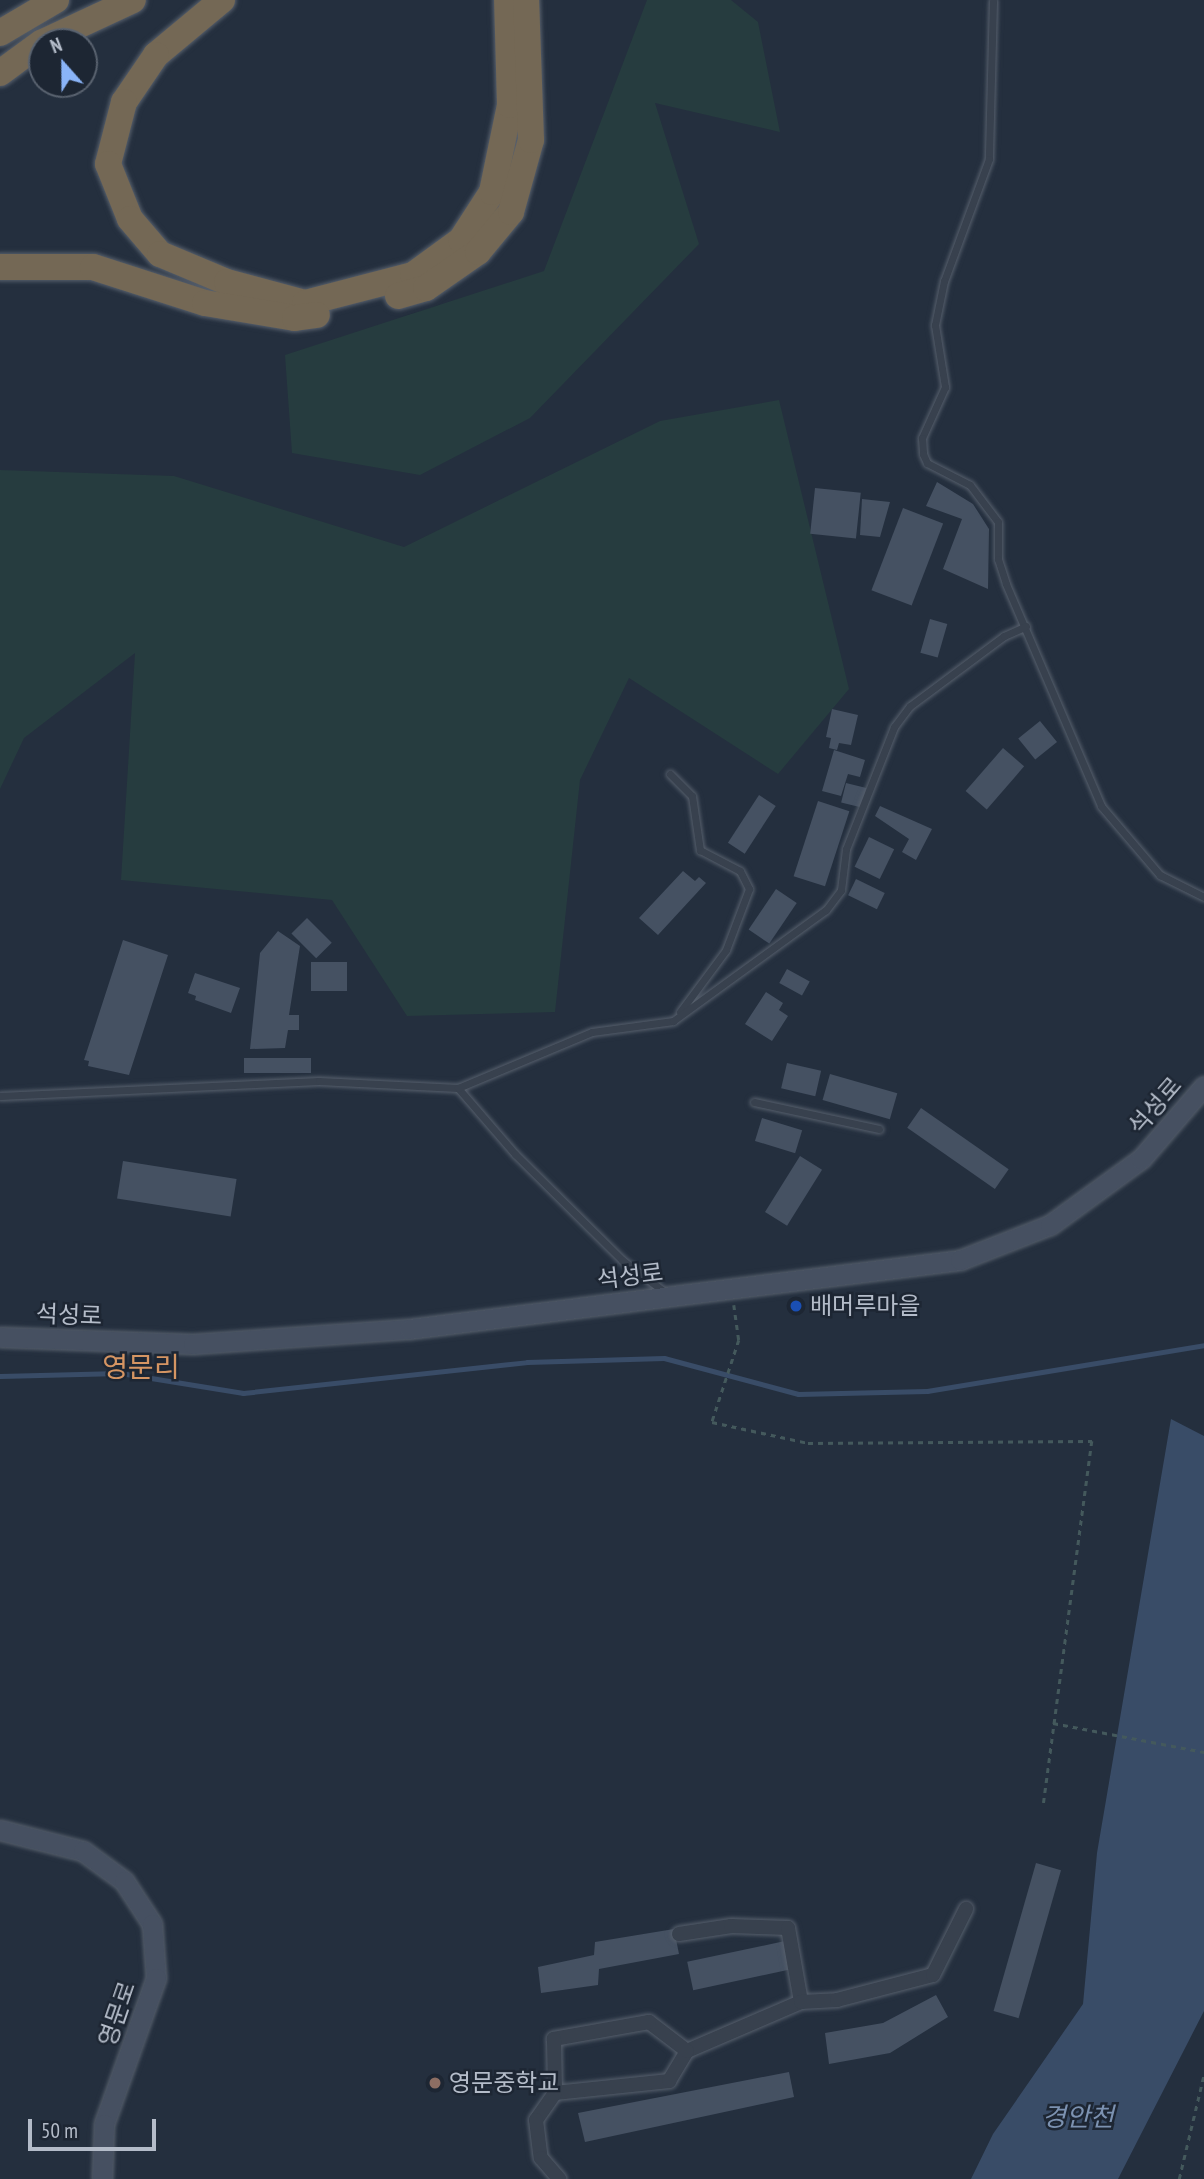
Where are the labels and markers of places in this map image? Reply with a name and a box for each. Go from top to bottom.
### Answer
place label: 배머루마을 [810,1292,920,1320]
marker: 배머루마을 [788,1298,804,1314]
place label: 영문중학교 [449,2069,559,2097]
marker: 영문중학교 [427,2075,443,2091]

